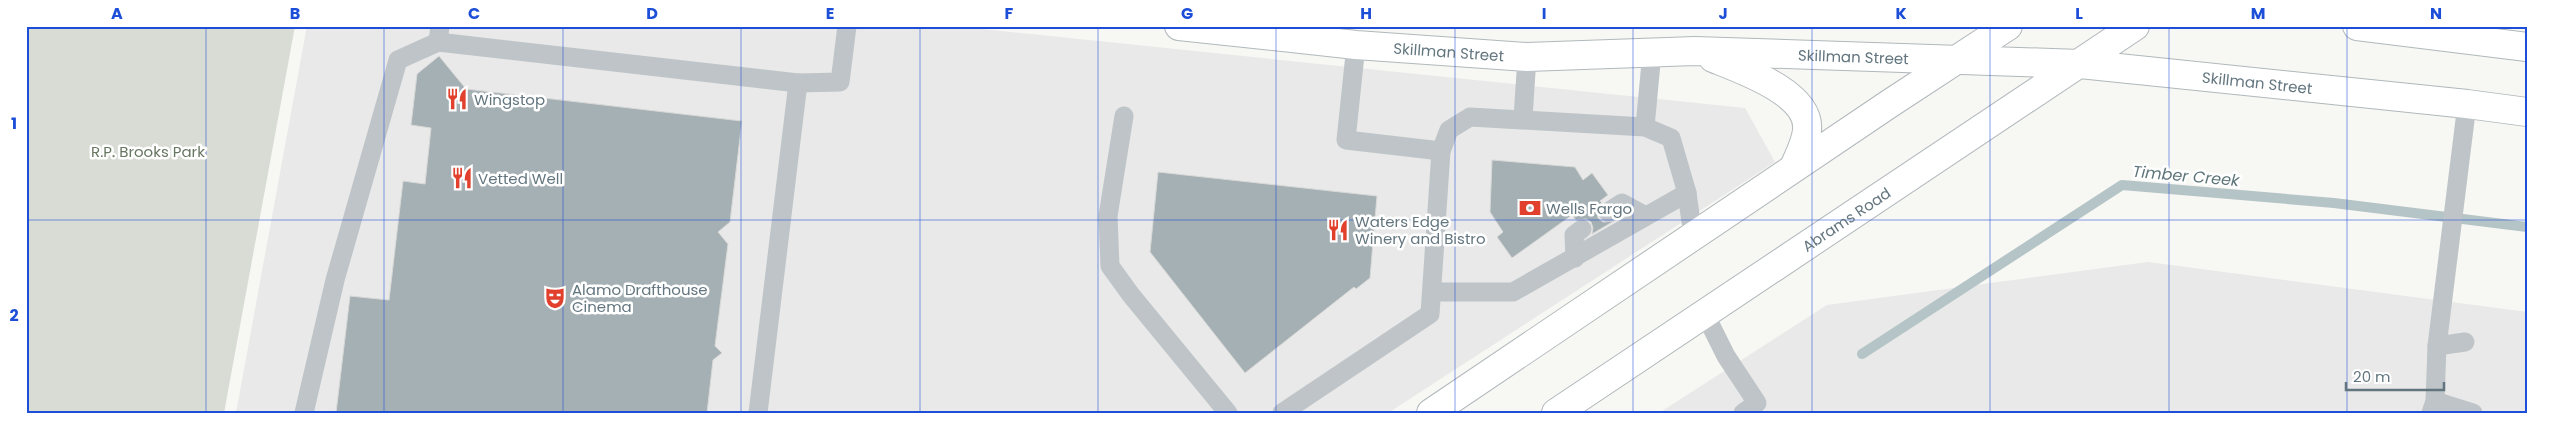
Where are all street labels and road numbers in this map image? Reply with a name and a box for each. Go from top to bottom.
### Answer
street label: Skillman Street [1393,37,1505,66]
street label: Skillman Street [1798,44,1909,69]
street label: Skillman Street [2201,66,2314,98]
street label: Abrams Road [1798,182,1895,256]

